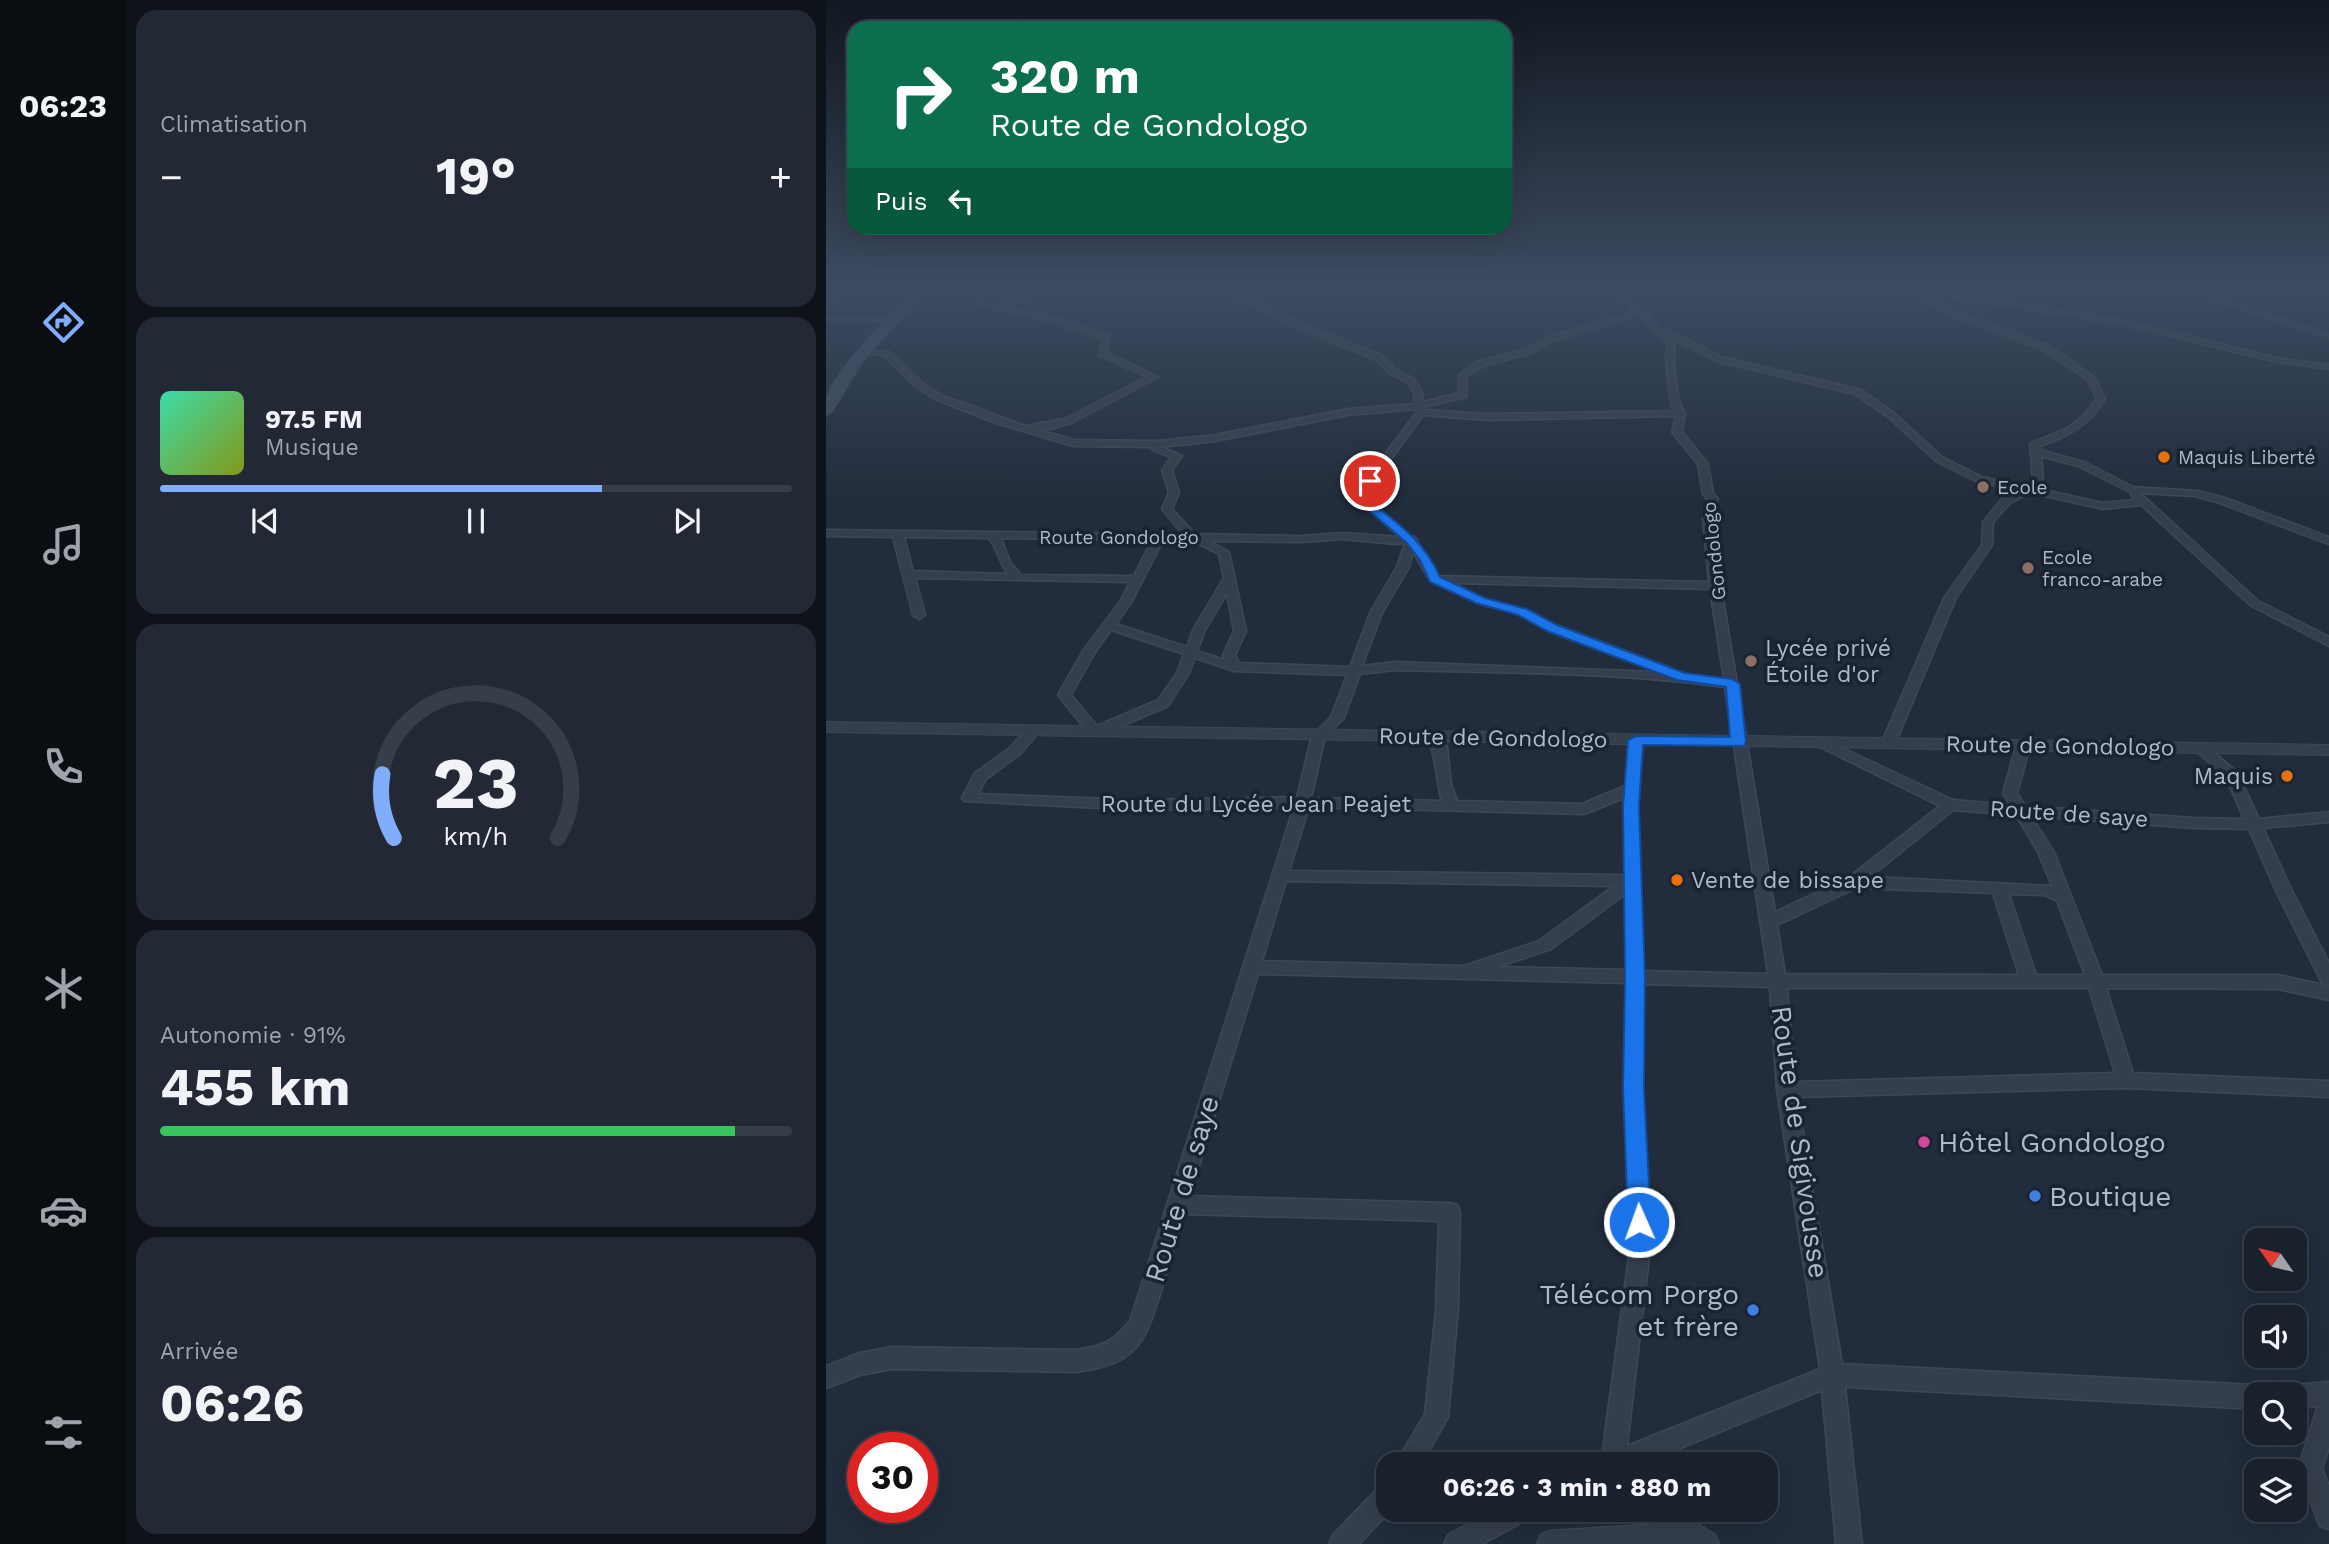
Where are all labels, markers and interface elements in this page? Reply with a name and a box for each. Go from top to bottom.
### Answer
text: 320 m [990,47,1140,105]
icon: right [875,49,966,140]
text: 06:23 [19,87,107,125]
text: Route de Gondologo [990,106,1309,144]
text: Climatisation [160,111,308,138]
text: 19° [436,146,516,207]
text: − [160,155,183,199]
text: + [769,155,792,199]
icon: left [942,182,980,220]
text: Puis [875,186,928,216]
icon: directions [39,298,88,347]
text: 97.5 FM [265,404,363,434]
text: Musique [265,434,359,461]
place label: Maquis Liberté [2178,446,2315,469]
marker: Maquis Liberté [2156,449,2172,465]
pin [1340,451,1400,511]
icon: arrive [1351,462,1389,500]
place label: Ecole [1997,476,2048,499]
marker: Ecole [1975,479,1991,495]
street label: Gondologo [1697,501,1731,601]
icon: previous [246,502,284,540]
icon: pause [457,502,495,540]
icon: next [668,502,706,540]
icon: music [39,520,88,569]
street label: Route Gondologo [1039,526,1199,549]
place label: Ecole franco-arabe [2042,546,2163,591]
marker: Ecole franco-arabe [2020,560,2036,576]
place label: Lycée privé Étoile d'or [1765,635,1891,688]
marker: Lycée privé Étoile d'or [1743,653,1759,669]
street label: Route de Gondologo [1378,723,1608,753]
street label: Route de Gondologo [1945,731,2175,761]
text: 23 [433,740,519,826]
icon: phone [39,742,88,791]
place label: Maquis [2194,763,2273,790]
marker: Maquis [2279,768,2295,784]
street label: Route du Lycée Jean Peajet [1101,791,1412,818]
street label: Route de saye [1989,795,2149,833]
text: km/h [444,822,508,851]
place label: Vente de bissape [1691,867,1884,894]
marker: Vente de bissape [1669,872,1685,888]
icon: climate [39,964,88,1013]
street label: Route de Sigivousse [1765,1004,1835,1280]
text: Autonomie · 91% [160,1022,346,1049]
text: 455 km [160,1057,350,1118]
street label: Route de saye [1138,1092,1226,1286]
place label: Hôtel Gondologo [1938,1126,2166,1159]
marker: Hôtel Gondologo [1916,1134,1932,1150]
place label: Boutique [2049,1180,2172,1213]
position arrow [1602,1185,1676,1259]
icon: car [39,1186,88,1235]
marker: Boutique [2027,1188,2043,1204]
north arrow [2244,1228,2306,1292]
map controls [2244,1228,2307,1522]
place label: Télécom Porgo et frère [1540,1278,1739,1343]
marker: Télécom Porgo et frère [1745,1302,1761,1318]
button: sound [2244,1305,2307,1368]
text: Arrivée [160,1338,239,1365]
text: 06:26 [160,1373,304,1434]
button: search [2244,1382,2307,1445]
icon: filters [39,1408,88,1457]
speed limit sign: 30 [847,1432,938,1523]
button: layers [2244,1459,2307,1522]
text: 06:26 · 3 min · 880 m [1443,1472,1711,1502]

